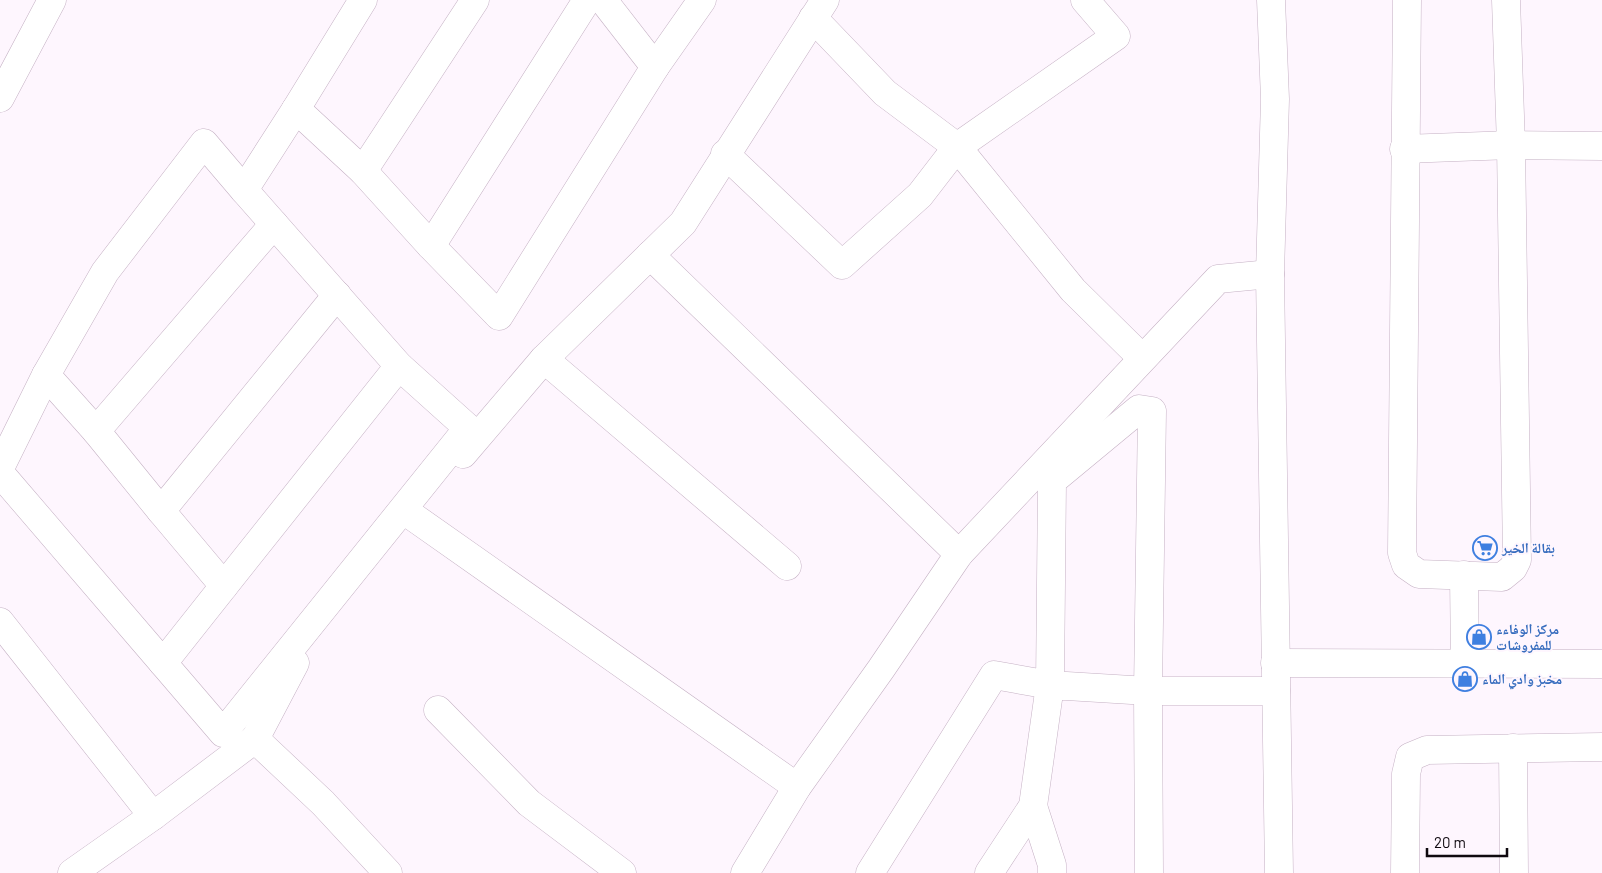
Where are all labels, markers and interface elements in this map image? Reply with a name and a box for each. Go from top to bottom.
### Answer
supermarket icon: بقالة الخير [1472,535,1498,561]
place label: بقالة الخير [1501,539,1555,557]
place label: مركز الوفاءء للمفروشات [1496,620,1559,653]
shop icon: مركز الوفاءء للمفروشات [1466,624,1492,650]
shop icon: مخبز وادي الماء [1452,666,1478,692]
place label: مخبز وادي الماء [1482,670,1562,690]
scale bar [1427,826,1507,858]
text: 20 m [1434,833,1466,851]

